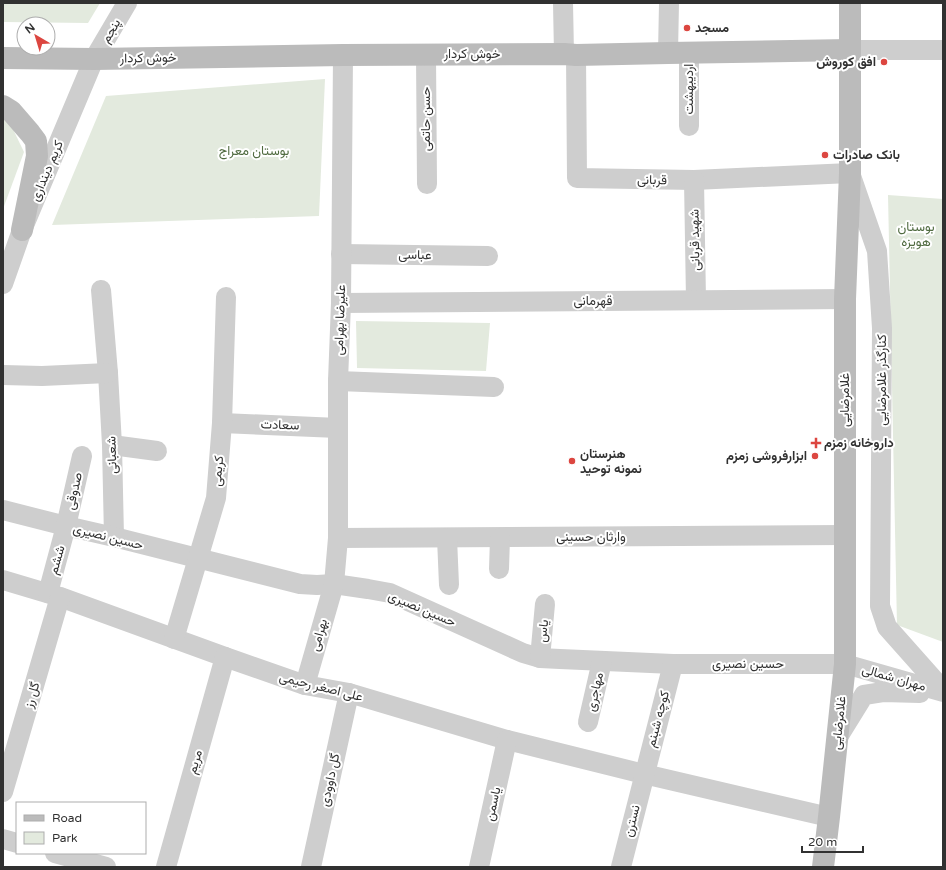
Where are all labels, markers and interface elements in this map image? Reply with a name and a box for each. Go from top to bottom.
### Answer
north arrow [16,16,56,56]
street label: پنجم [98,16,125,47]
place label: مسجد [695,20,729,36]
text: N [23,21,38,36]
marker: مسجد [682,23,692,33]
street label: خوش کردار [443,46,501,62]
street label: خوش کردار [119,50,177,67]
place label: افق کوروش [816,54,876,70]
marker: افق کوروش [879,57,889,67]
street label: اردیبهشت [681,64,697,114]
street label: حسن حاتمی [418,86,434,151]
street label: کریم دینداری [27,138,67,204]
park label: بوستان معراج [219,143,289,160]
place label: بانک صادرات [833,147,900,163]
marker: بانک صادرات [820,150,830,160]
street label: قربانی [637,172,667,188]
street label: شهید قربانی [686,209,704,271]
park label: بوستان هویزه [897,219,935,250]
street label: عباسی [398,247,432,263]
street label: علیرضا بهرامی [331,284,349,356]
street label: قهرمانی [574,293,613,309]
street label: کنارگذر غلامرضایی [874,334,890,426]
street label: غلامرضایی [837,373,853,427]
street label: سعادت [260,416,300,434]
place label: داروخانه زمزم [824,435,894,451]
street label: شعبانی [103,436,121,474]
marker: داروخانه زمزم [811,438,821,448]
place label: هنرستان نمونه توحید [580,446,642,477]
place label: ابزارفروشی زمزم [726,448,807,464]
marker: ابزارفروشی زمزم [810,451,820,461]
street label: کریمی [209,455,227,487]
marker: هنرستان نمونه توحید [567,456,577,466]
street label: صدوقی [62,471,86,511]
street label: حسین نصیری [71,521,145,554]
street label: وارثان حسینی [556,529,626,545]
street label: ششم [45,544,69,576]
street label: حسین نصیری [386,588,458,631]
street label: بهرامی [307,617,331,653]
street label: یاس [534,619,552,643]
street label: حسین نصیری [712,656,784,672]
street label: مهران شمالی [860,661,928,695]
street label: علی اصغر رحیمی [278,669,365,705]
street label: مهاجری [583,671,607,713]
street label: گل رز [20,680,43,711]
street label: کوچه شبنم [643,689,674,749]
street label: غلامرضایی [828,695,850,751]
street label: مریم [184,748,206,776]
street label: گل داوودی [317,752,343,808]
street label: یاسمن [482,785,504,823]
legend [16,802,146,854]
street label: نسترن [620,803,644,839]
text: Road [52,811,82,825]
scale bar [802,828,863,854]
text: Park [52,831,78,845]
text: 20 m [808,835,837,849]

